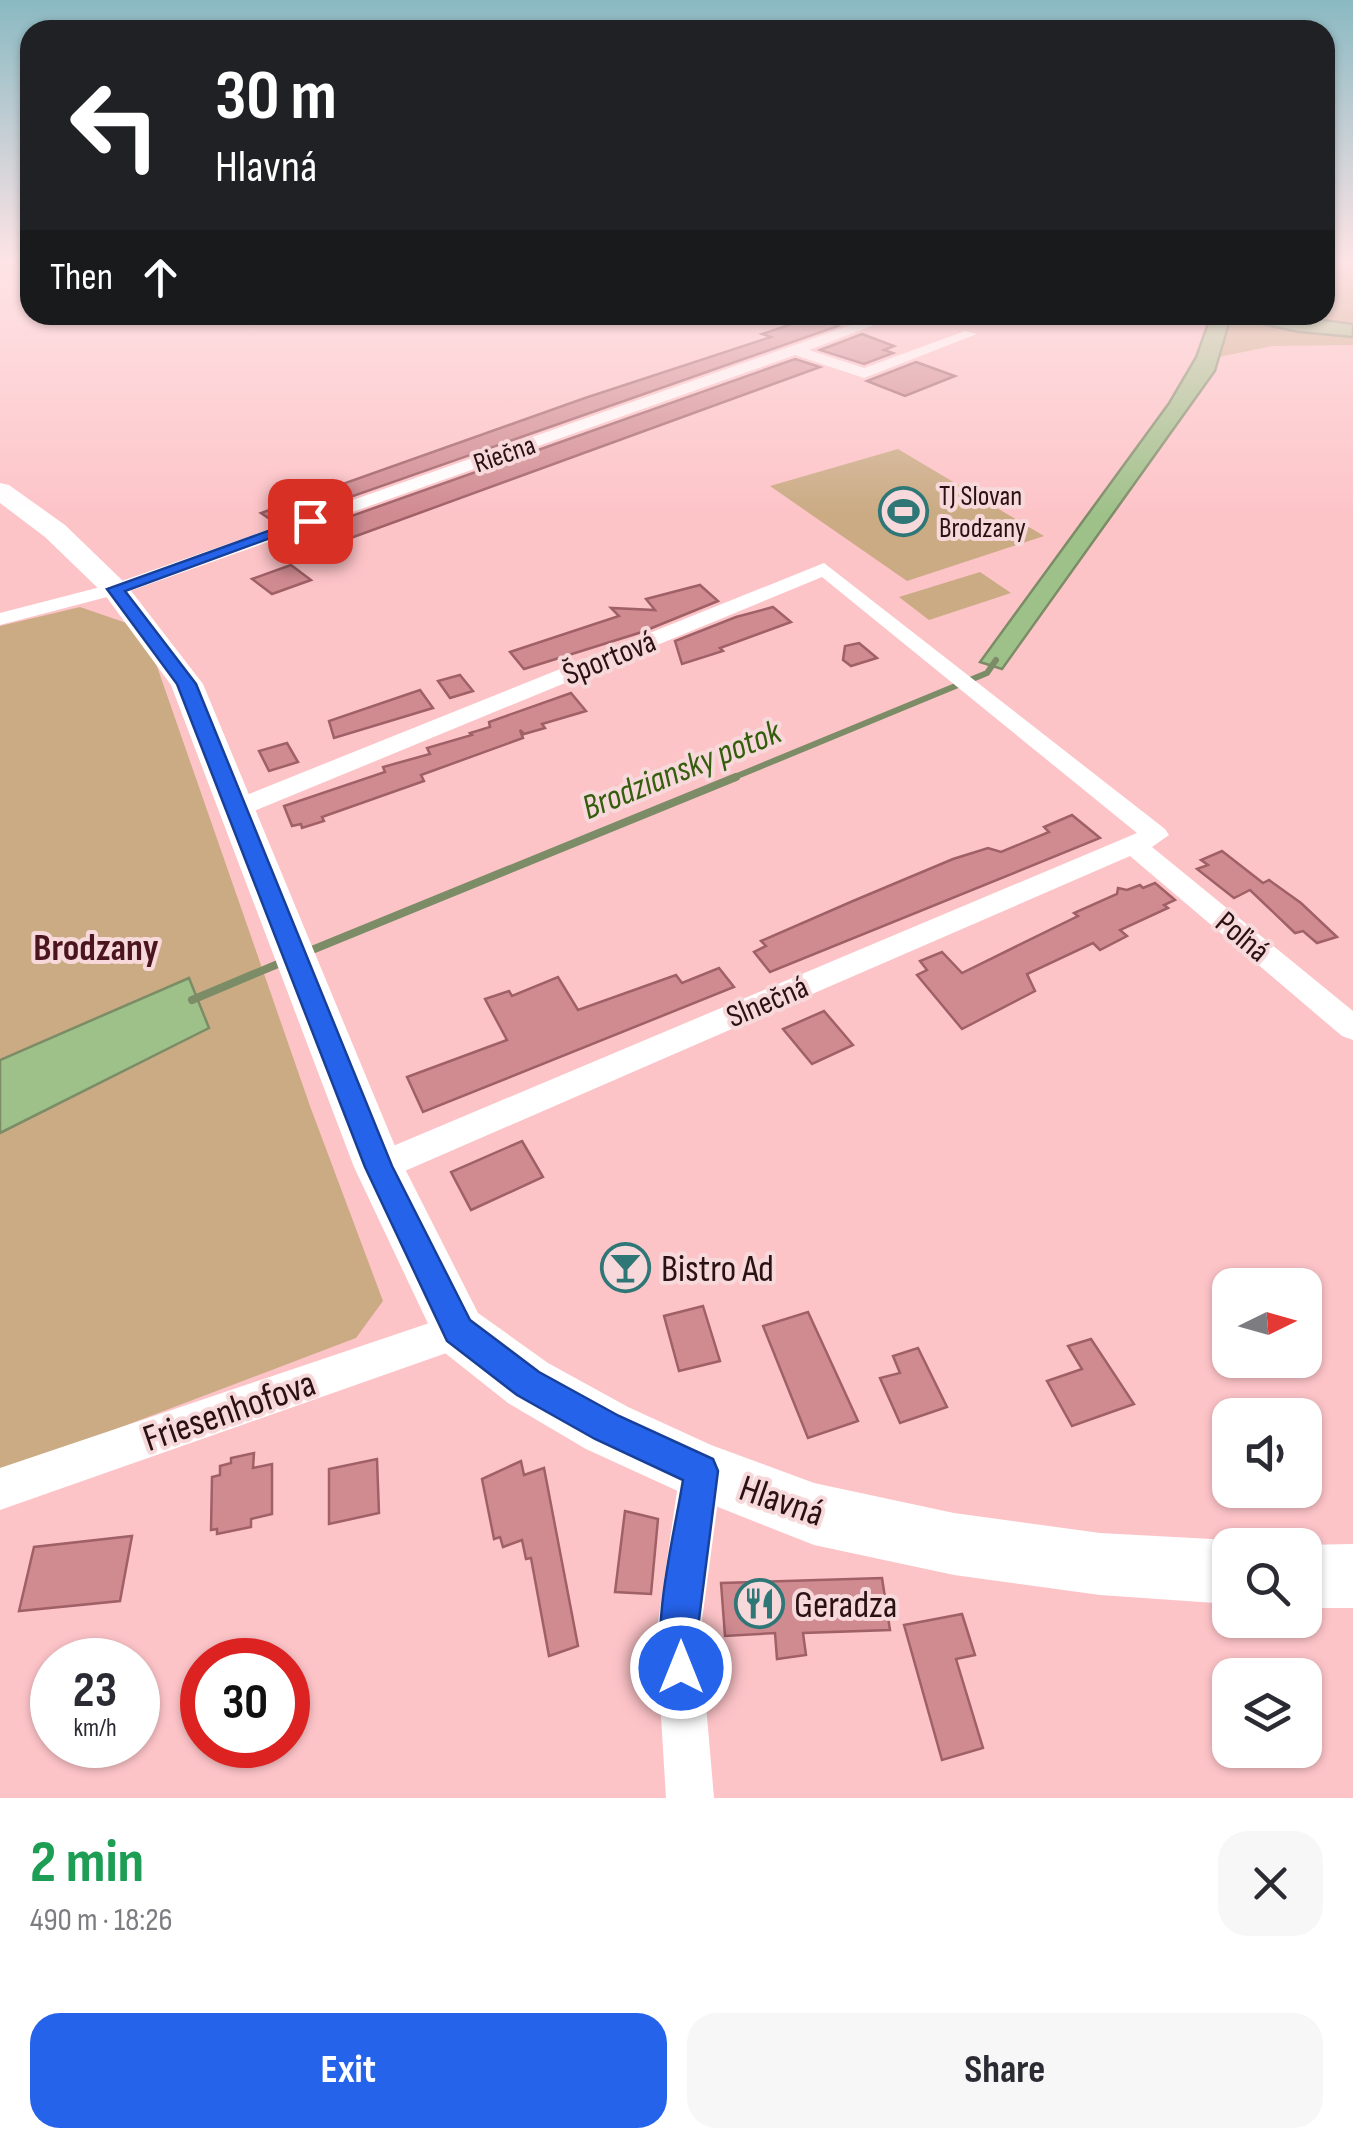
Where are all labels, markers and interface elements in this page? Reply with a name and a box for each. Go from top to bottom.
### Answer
text: 30 m [215,55,337,139]
icon: left [50,60,180,190]
text: Hlavná [215,140,317,195]
icon: ahead [133,250,188,305]
text: Then [50,255,113,300]
street label: Riečna [469,429,540,480]
pin [268,479,353,564]
place label: TJ Slovan Brodzany [939,480,1026,545]
sports icon: TJ Slovan Brodzany [878,485,930,537]
icon: arrive [283,494,338,549]
street label: Športová [557,622,662,695]
water label: Brodziansky potok [576,711,788,830]
street label: Poľná [1207,903,1277,971]
district label: Brodzany [33,926,159,971]
street label: Slnečná [721,968,814,1037]
bar icon: Bistro Ad [600,1242,652,1294]
place label: Bistro Ad [661,1247,774,1292]
north arrow [1212,1268,1322,1378]
map controls [1212,1268,1322,1768]
street label: Friesenhofova [137,1361,321,1462]
button: sound [1212,1398,1322,1508]
street label: Hlavná [733,1466,830,1537]
button: search [1212,1528,1322,1638]
restaurant icon: Geradza [733,1578,785,1630]
place label: Geradza [794,1583,897,1628]
position arrow [629,1616,733,1720]
speed limit sign: 30 [180,1638,310,1768]
button: layers [1212,1658,1322,1768]
text: 23 [73,1661,117,1721]
text: km/h [73,1713,117,1744]
text: 2 min [30,1827,144,1899]
button: close [1218,1831,1323,1936]
text: 490 m · 18:26 [30,1901,173,1940]
button: Exit [30,2013,667,2128]
button: Share [687,2013,1323,2128]

